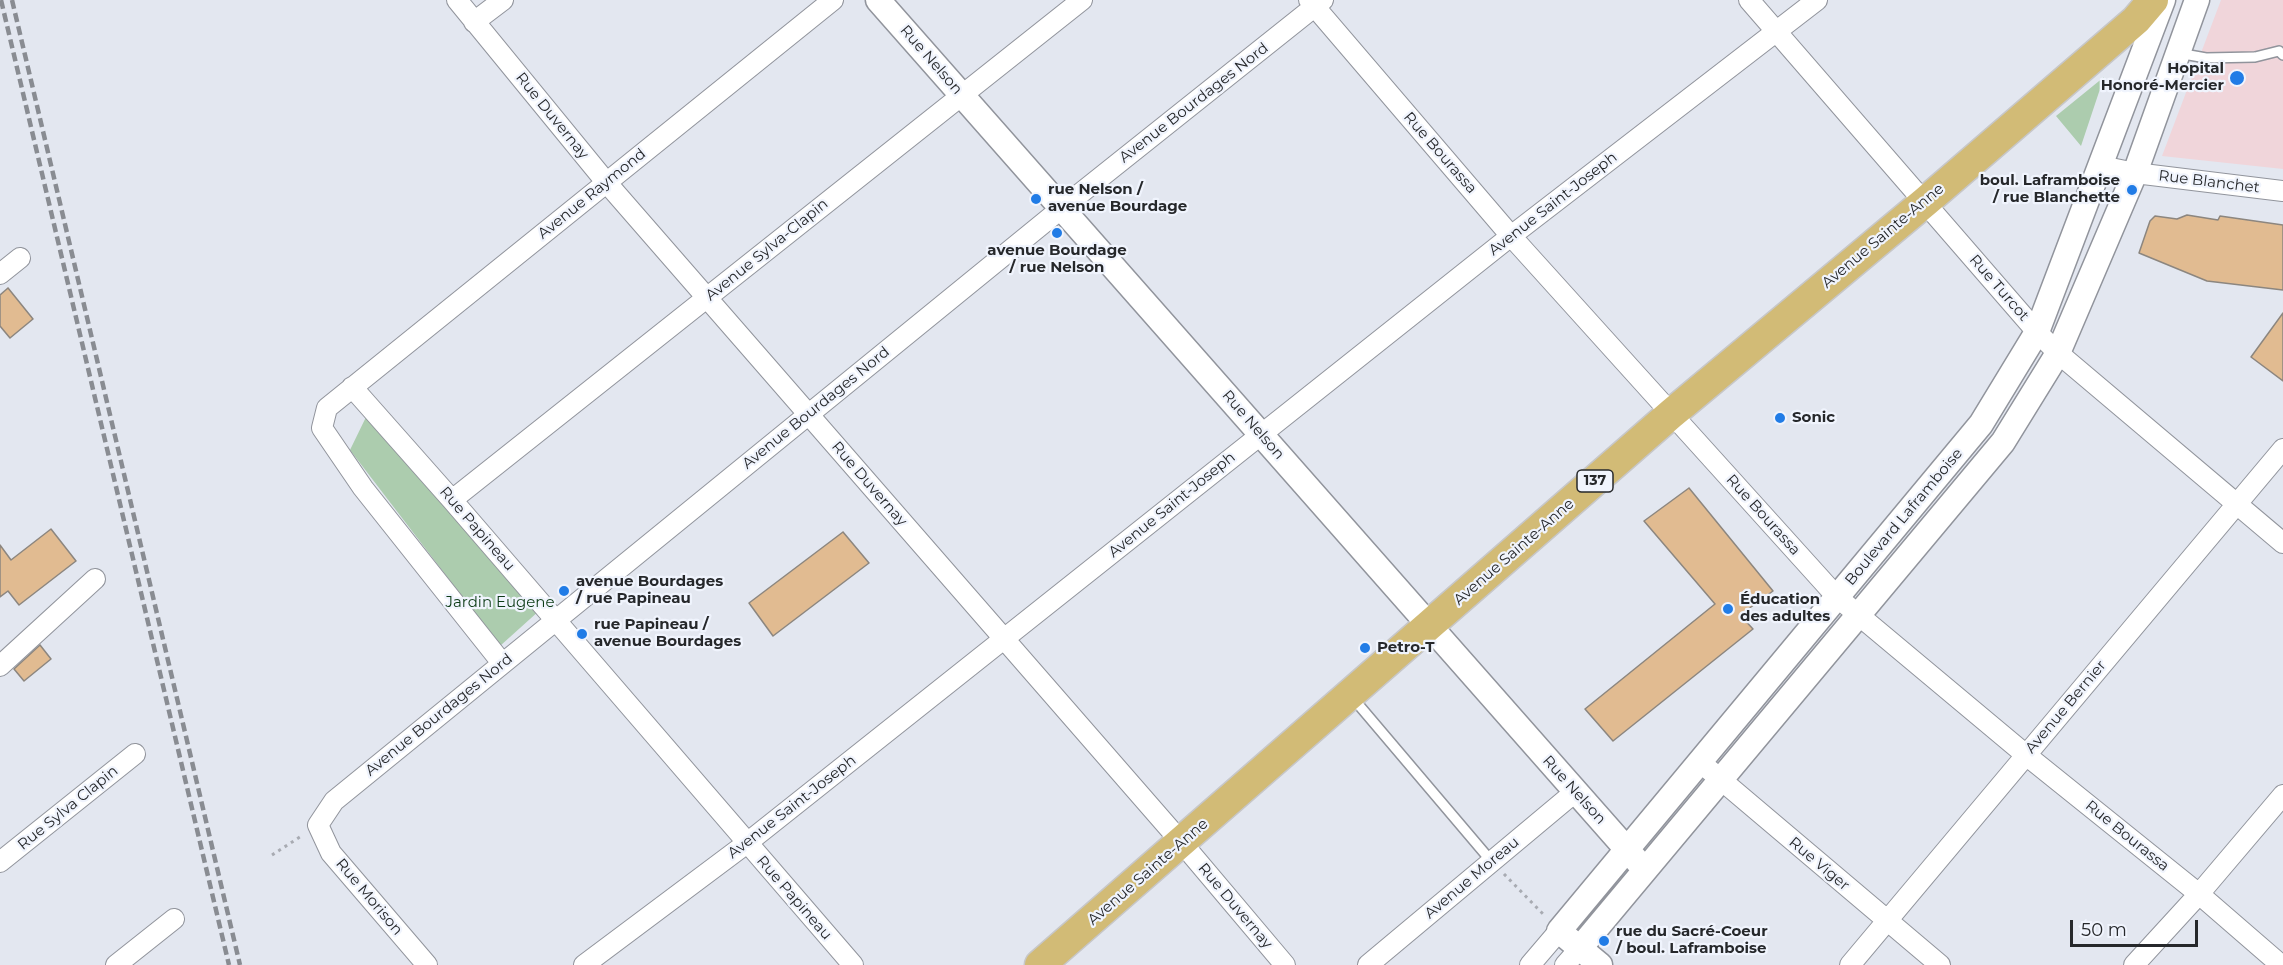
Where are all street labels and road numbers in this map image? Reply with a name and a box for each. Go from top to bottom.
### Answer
street label: Rue Nelson [896,22,966,98]
street label: Avenue Bourdages Nord [1116,39,1272,167]
street label: Rue Duvernay [512,69,592,163]
street label: Rue Bourassa [1400,108,1480,198]
street label: Avenue Raymond [534,145,650,243]
street label: Avenue Saint-Joseph [1485,148,1621,260]
street label: Rue Blanchet [2157,167,2261,197]
street label: Avenue Sainte-Anne [1818,180,1948,292]
street label: Avenue Sylva-Clapin [702,195,832,305]
street label: Rue Turcot [1965,251,2033,325]
street label: Avenue Bourdages Nord [739,343,893,473]
street label: Rue Nelson [1218,387,1288,463]
street label: Rue Duvernay [827,438,911,530]
street label: Boulevard Laframboise [1841,445,1967,589]
street label: Avenue Saint-Joseph [1105,448,1239,562]
road number: 137 [1577,470,1613,492]
street label: Rue Bourassa [1722,471,1804,559]
street label: Rue Papineau [436,483,518,575]
street label: Avenue Sainte-Anne [1450,495,1578,609]
street label: Avenue Bourdages Nord [362,650,516,780]
street label: Avenue Bernier [2022,657,2110,757]
street label: Avenue Saint-Joseph [724,751,860,863]
street label: Rue Nelson [1539,752,1609,828]
street label: Rue Sylva Clapin [14,762,122,854]
street label: Rue Bourassa [2082,797,2172,875]
street label: Avenue Sainte-Anne [1084,815,1212,929]
street label: Avenue Moreau [1421,833,1523,923]
street label: Rue Viger [1785,833,1853,895]
street label: Rue Papineau [753,852,835,944]
street label: Rue Morison [332,855,406,939]
street label: Rue Duvernay [1194,860,1276,952]

